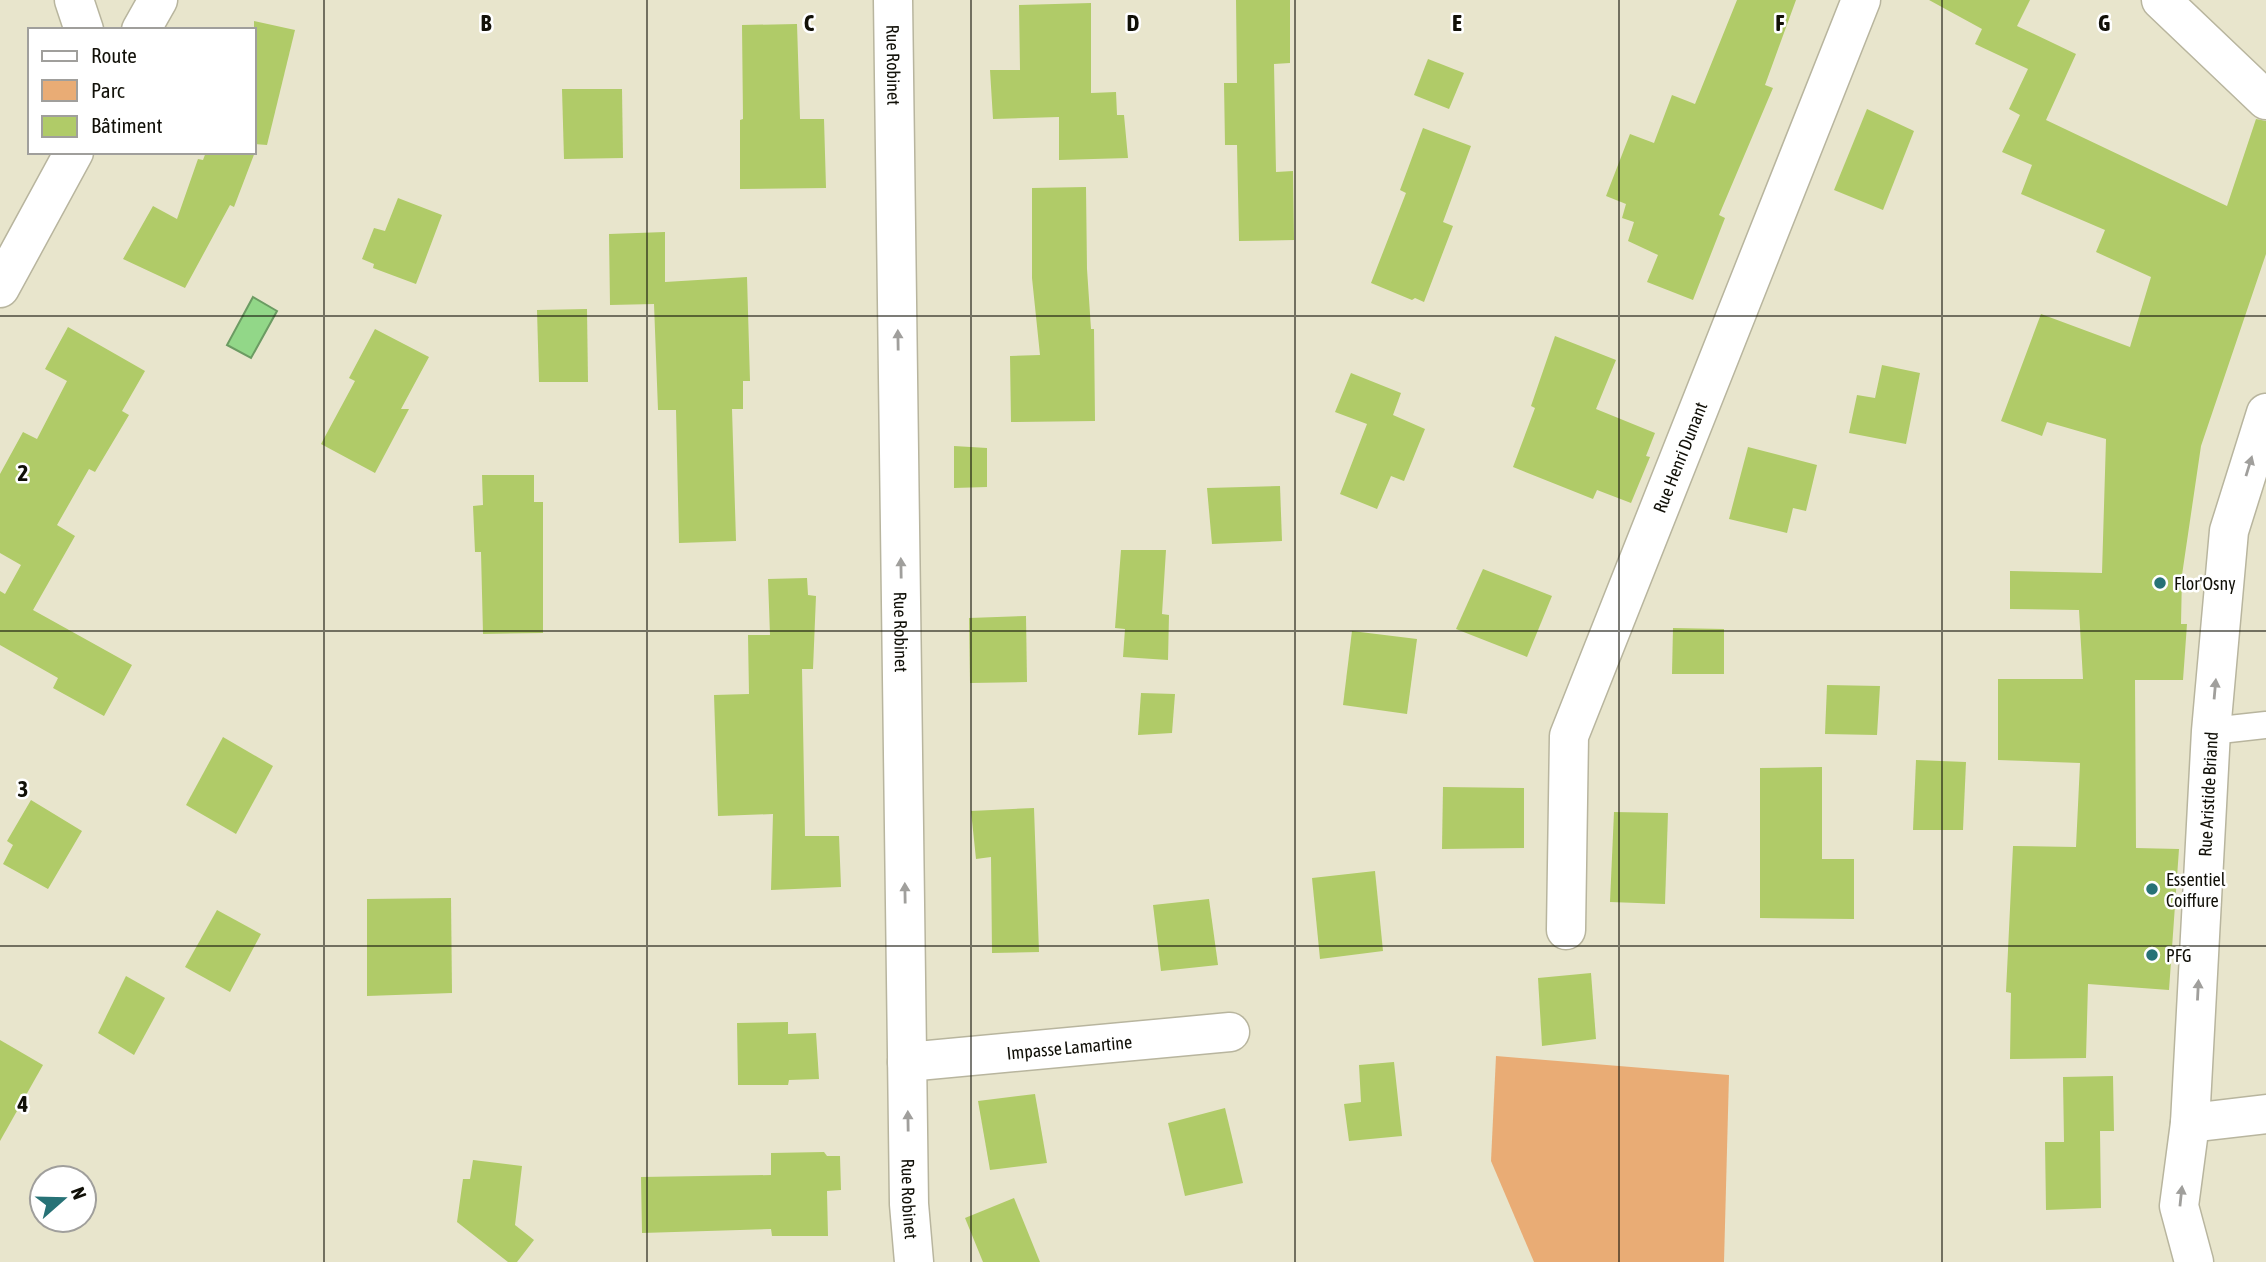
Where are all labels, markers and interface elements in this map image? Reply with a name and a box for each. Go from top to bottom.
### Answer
text: B [481,10,492,36]
text: C [804,10,815,36]
text: D [1127,10,1140,36]
text: E [1452,10,1462,36]
text: F [1775,10,1785,36]
text: G [2098,10,2110,36]
street label: Rue Robinet [883,25,905,105]
legend [28,28,256,154]
text: Route [91,43,137,67]
text: Parc [91,78,125,102]
text: Bâtiment [91,113,162,137]
one-way arrow [892,329,904,351]
street label: Rue Henri Dunant [1648,399,1711,516]
one-way arrow [2245,455,2255,476]
text: 2 [18,460,28,486]
one-way arrow [895,556,907,578]
place label: Flor'Osny [2174,573,2236,594]
marker: Flor'Osny [2152,575,2168,591]
street label: Rue Robinet [890,591,912,672]
one-way arrow [2210,678,2221,700]
street label: Rue Aristide Briand [2194,731,2221,857]
text: 3 [18,776,28,802]
place label: Essentiel Coiffure [2166,869,2226,911]
marker: Essentiel Coiffure [2144,881,2160,897]
one-way arrow [899,882,911,904]
place label: PFG [2166,945,2192,966]
marker: PFG [2144,947,2160,963]
one-way arrow [2193,979,2204,1001]
street label: Impasse Lamartine [1006,1031,1133,1063]
text: 4 [17,1091,29,1117]
one-way arrow [902,1109,914,1131]
street label: Rue Robinet [898,1158,922,1240]
north arrow [28,1164,98,1234]
text: N [67,1184,91,1202]
one-way arrow [2175,1185,2186,1207]

